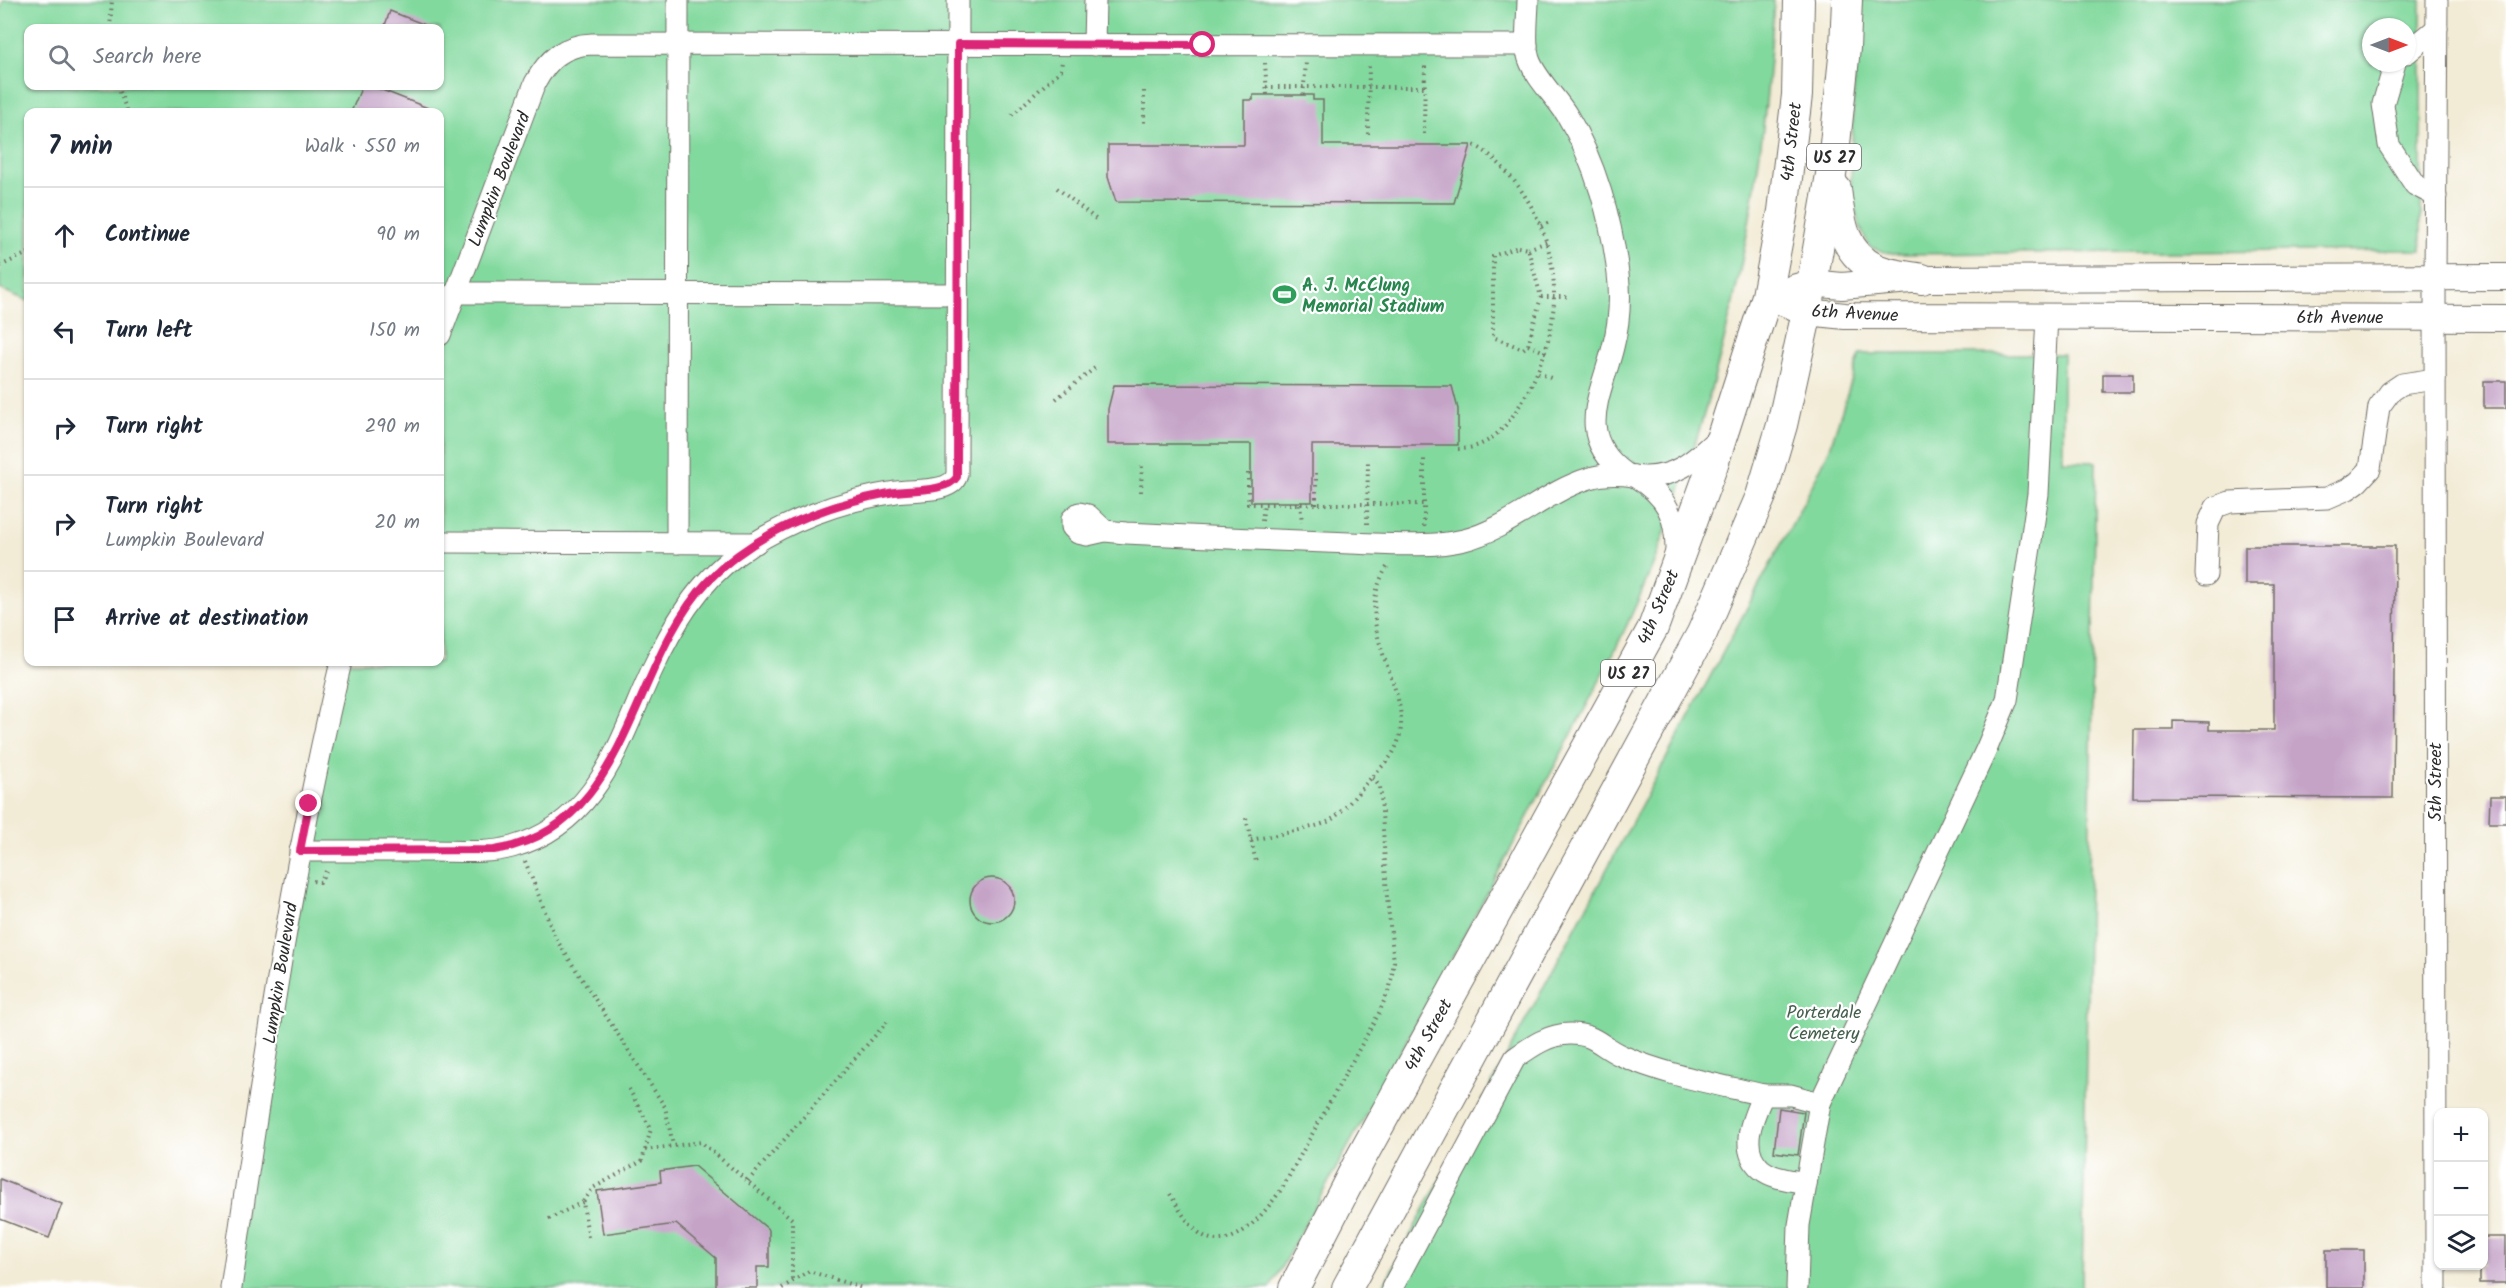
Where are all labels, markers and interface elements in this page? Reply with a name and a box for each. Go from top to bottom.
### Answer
north arrow [2362,18,2416,72]
search box [24,24,444,90]
route start [1189,31,1215,57]
text: Search here [93,40,201,75]
icon: search [45,41,78,74]
street label: 4th Street [1774,100,1811,183]
street label: Lumpkin Boulevard [461,107,540,251]
text: 7 min [48,126,113,168]
text: Walk · 550 m [305,131,420,163]
road number: US 27 [1807,144,1861,170]
text: Continue [105,218,190,253]
icon: ahead [48,219,81,252]
text: 90 m [376,219,420,251]
place label: A. J. McClung Memorial Stadium [1302,272,1445,322]
sports icon: A. J. McClung Memorial Stadium [1271,282,1297,308]
street label: 6th Avenue [1811,298,1899,331]
street label: 6th Avenue [2297,304,2383,333]
text: Turn left [105,314,192,349]
icon: left [48,315,81,348]
text: 150 m [369,315,420,347]
text: Turn right [105,410,203,445]
icon: right [48,411,81,444]
text: 290 m [365,411,420,443]
text: Turn right [105,490,203,525]
icon: right [48,507,81,540]
text: 20 m [374,507,420,539]
text: Lumpkin Boulevard [105,525,264,557]
street label: 4th Street [1631,564,1689,650]
text: Arrive at destination [105,602,308,637]
icon: arrive [48,603,81,636]
road number: US 27 [1601,660,1655,686]
street label: 5th Street [2422,741,2451,822]
route end [295,790,321,816]
street label: Lumpkin Boulevard [256,899,307,1046]
street label: 4th Street [1397,993,1462,1077]
park label: Porterdale Cemetery [1787,999,1861,1049]
map controls [2434,1108,2488,1270]
button: + [2434,1108,2488,1162]
button: − [2434,1162,2488,1216]
button: layers [2434,1216,2488,1270]

